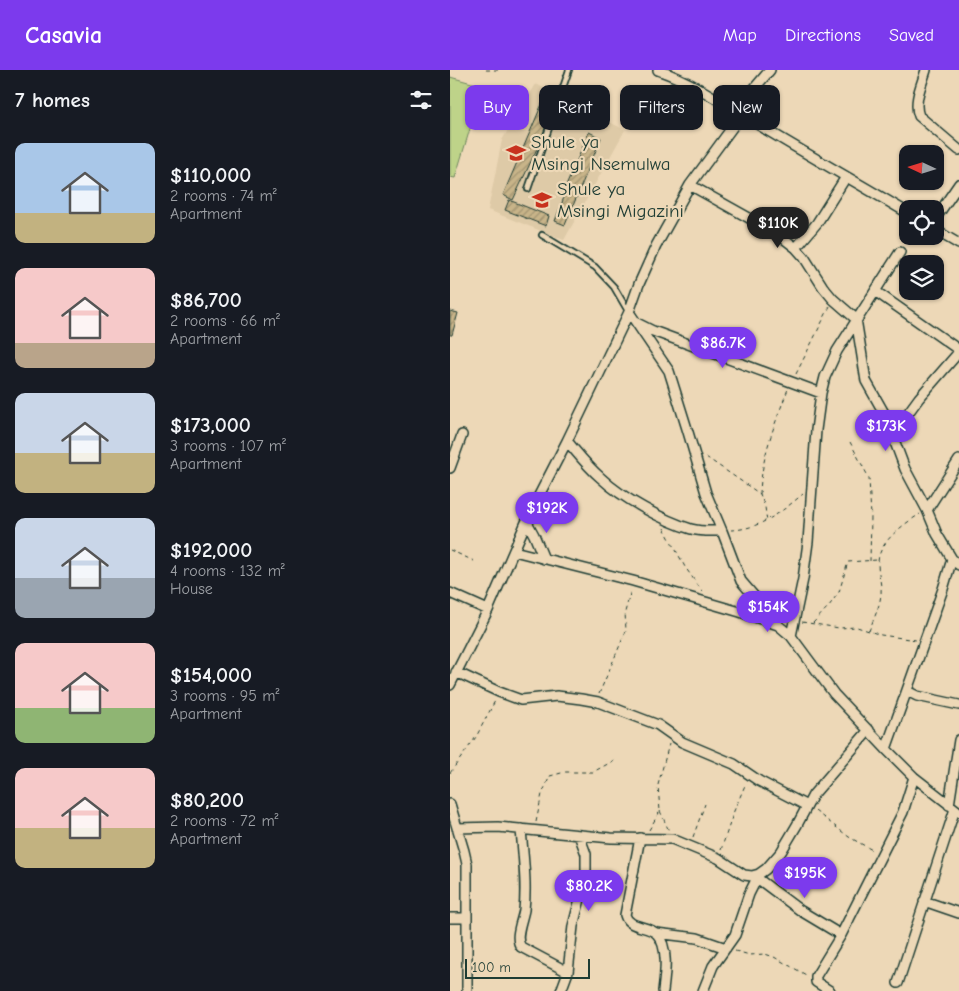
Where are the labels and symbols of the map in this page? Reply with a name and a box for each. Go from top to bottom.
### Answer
place label: Shule ya Msingi Nsemulwa [531,131,671,175]
school or university icon: Shule ya Msingi Nsemulwa [505,142,527,164]
north arrow [899,145,944,190]
place label: Shule ya Msingi Migazini [557,178,684,222]
school or university icon: Shule ya Msingi Migazini [531,189,553,211]
pin: $110K [743,206,813,249]
pin: $86.7K [682,326,764,369]
pin: $173K [851,410,921,452]
pin: $192K [512,492,582,534]
pin: $154K [733,590,803,633]
pin: $195K [770,856,840,899]
pin: $80.2K [548,870,630,912]
scale bar [465,956,590,979]

